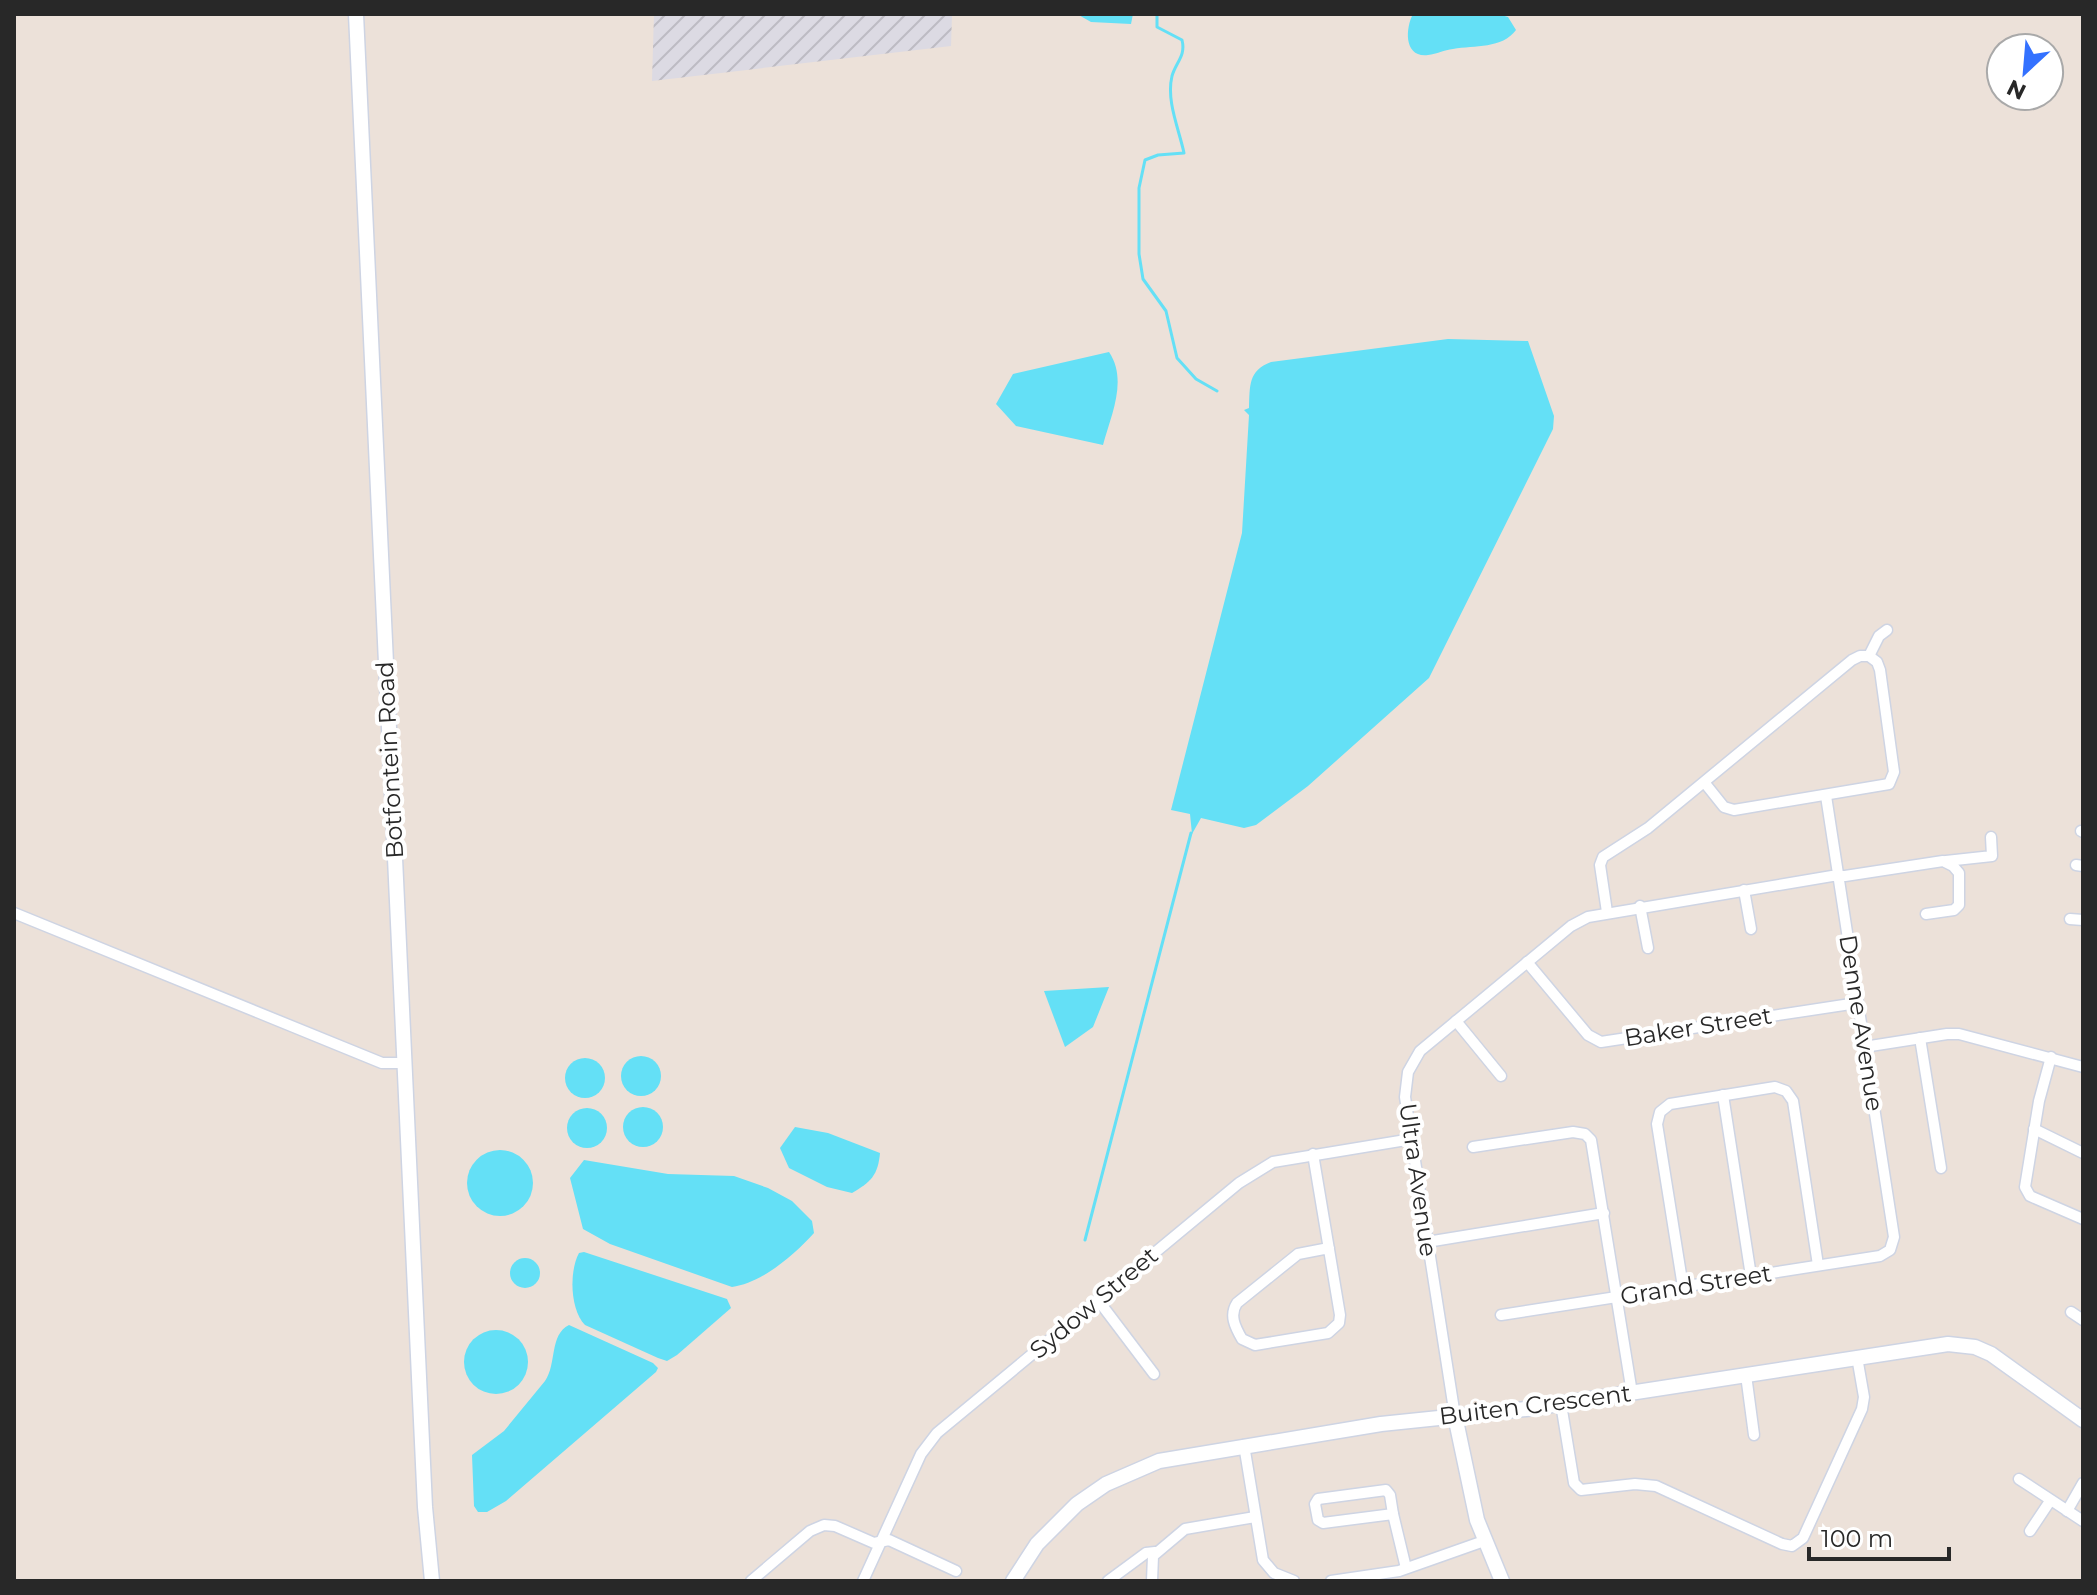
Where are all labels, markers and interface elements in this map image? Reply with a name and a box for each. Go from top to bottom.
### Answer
north arrow [1985,32,2065,112]
text: N [2003,73,2030,106]
street label: Botfontein Road [370,661,409,859]
street label: Denne Avenue [1833,933,1890,1113]
street label: Baker Street [1622,1000,1774,1052]
street label: Ultra Avenue [1393,1101,1444,1259]
street label: Sydow Street [1024,1240,1164,1365]
street label: Grand Street [1618,1258,1774,1311]
street label: Buiten Crescent [1437,1378,1633,1431]
scale bar [1809,1511,1949,1561]
text: 100 m [1821,1524,1893,1553]

